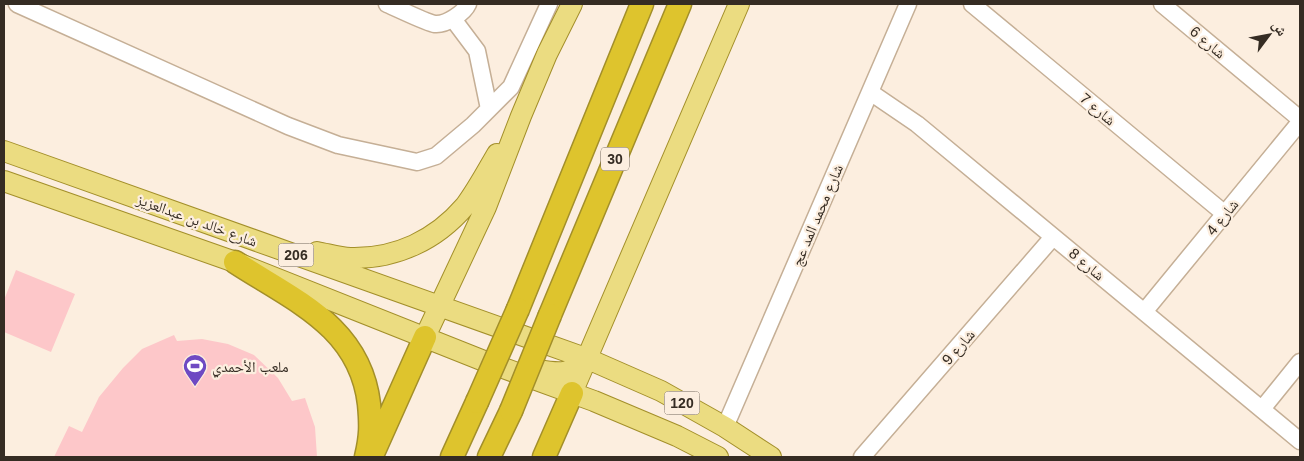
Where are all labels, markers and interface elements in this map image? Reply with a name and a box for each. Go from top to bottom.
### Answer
north arrow [1244,10,1294,60]
text: ش [1268,18,1291,39]
street label: شارع 6 [1186,22,1229,63]
street label: شارع 7 [1076,89,1119,130]
road number: 30 [601,148,629,170]
street label: شارع محمد المد عج [788,161,848,269]
street label: شارع خالد بن عبدالعزيز [133,190,260,252]
street label: شارع 4 [1202,196,1243,240]
road number: 206 [278,244,314,266]
street label: شارع 8 [1065,244,1108,285]
street label: شارع 9 [938,326,979,369]
sports icon: ملعب الأحمدي [182,353,208,387]
place label: ملعب الأحمدي [212,358,289,378]
road number: 120 [664,392,700,414]

